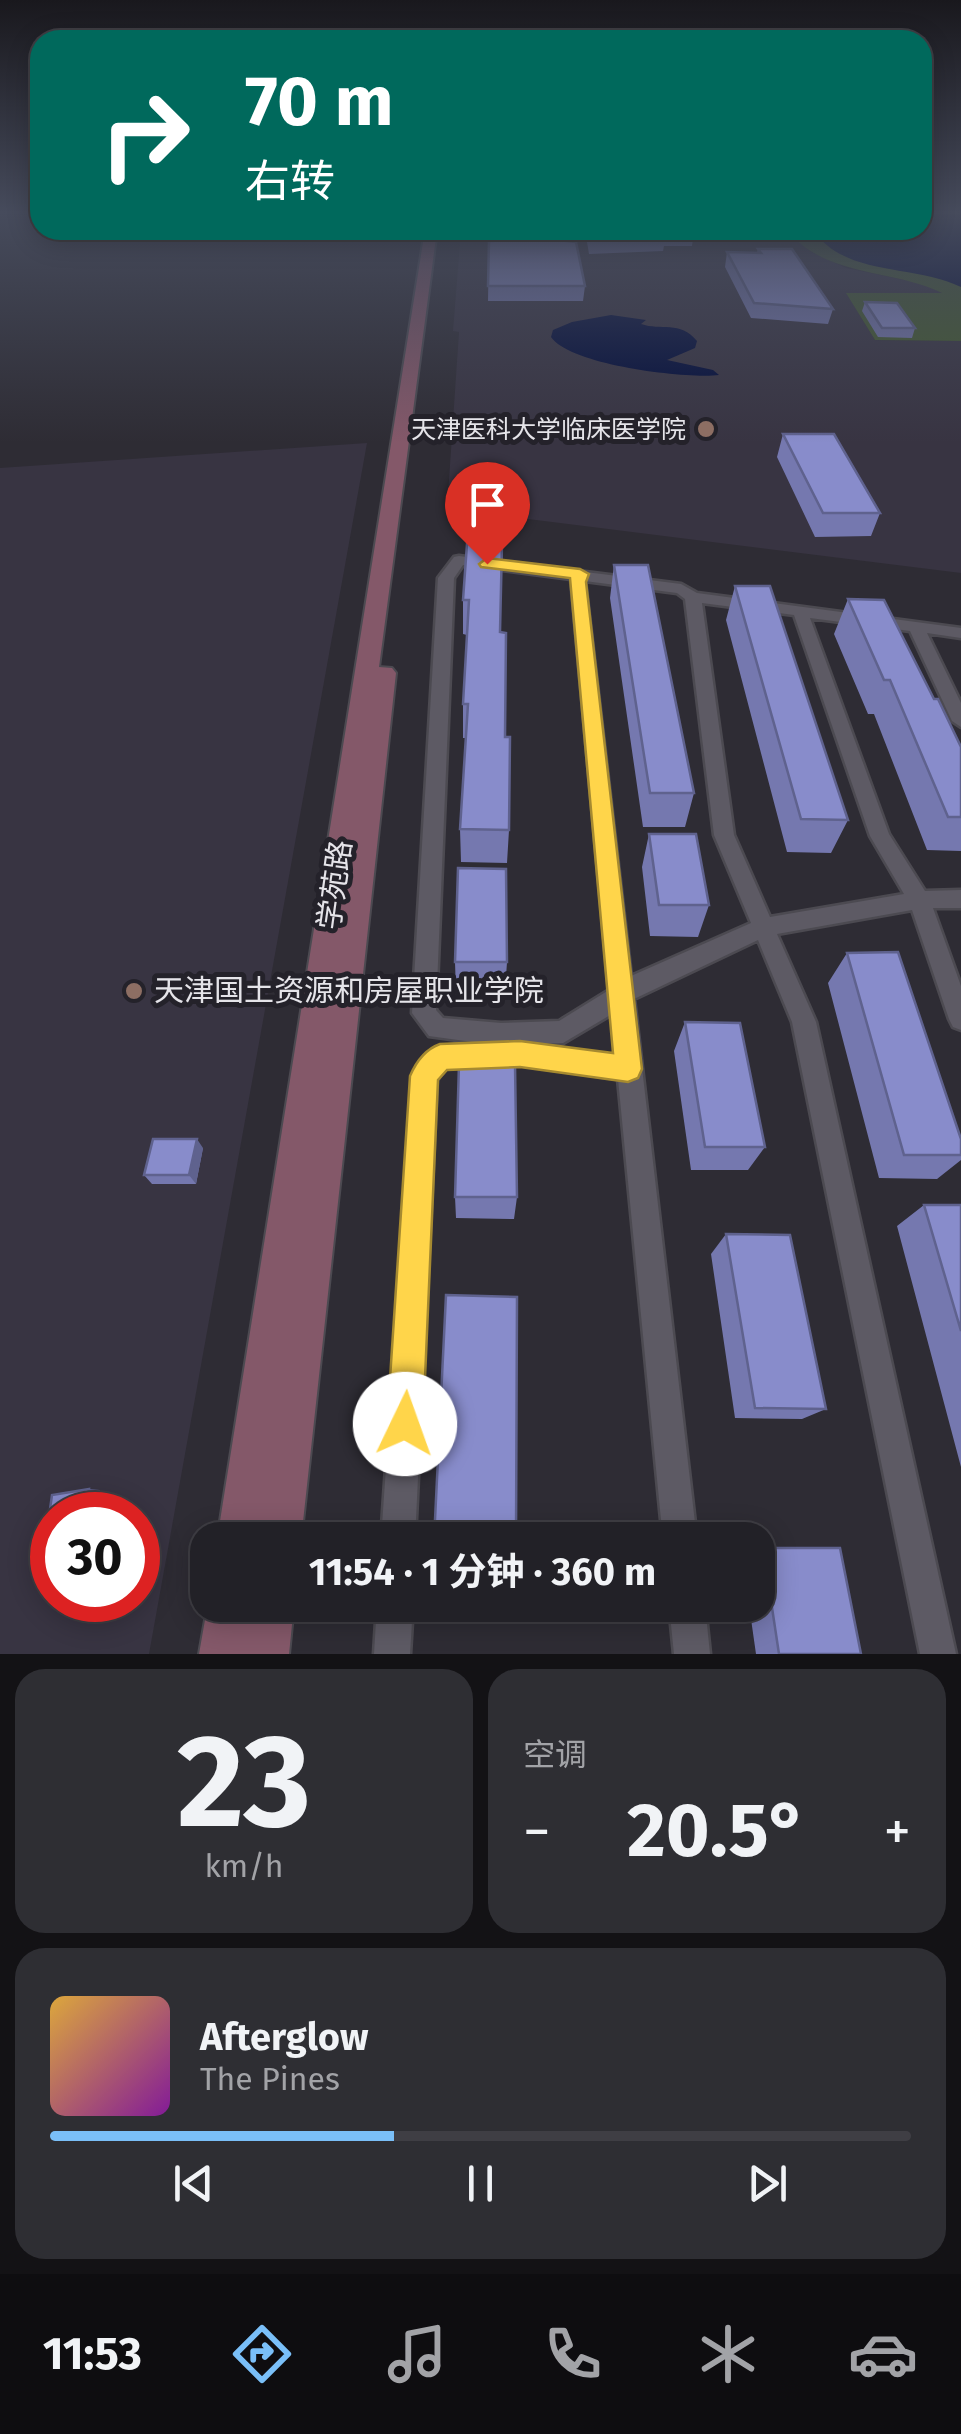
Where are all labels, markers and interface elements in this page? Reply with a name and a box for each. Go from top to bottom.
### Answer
text: 70 m [245,60,394,144]
icon: right [80,70,210,200]
text: 右转 [245,155,335,209]
place label: 天津医科大学临床医学院 [411,415,686,445]
marker: 天津医科大学临床医学院 [695,418,717,440]
pin [445,462,530,565]
icon: arrive [460,477,515,532]
street label: 学苑路 [311,838,359,932]
place label: 天津国土资源和房屋职业学院 [154,973,544,1009]
marker: 天津国土资源和房屋职业学院 [123,980,145,1002]
position arrow [353,1372,457,1476]
speed limit sign: 30 [30,1492,160,1622]
text: 11:54 · 1 分钟 · 360 m [309,1549,656,1595]
text: 23 [177,1704,311,1860]
text: 空调 [523,1736,587,1774]
text: 20.5° [627,1786,807,1876]
text: − [523,1799,551,1865]
text: + [884,1799,911,1865]
text: km/h [204,1847,284,1885]
text: Afterglow [200,2014,368,2060]
text: The Pines [200,2060,340,2098]
icon: previous [166,2156,221,2211]
icon: pause [453,2156,508,2211]
icon: next [740,2156,795,2211]
icon: directions [227,2319,297,2389]
icon: music [382,2319,452,2389]
icon: phone [538,2319,608,2389]
icon: climate [693,2319,763,2389]
icon: car [848,2319,918,2389]
text: 11:53 [43,2327,142,2381]

